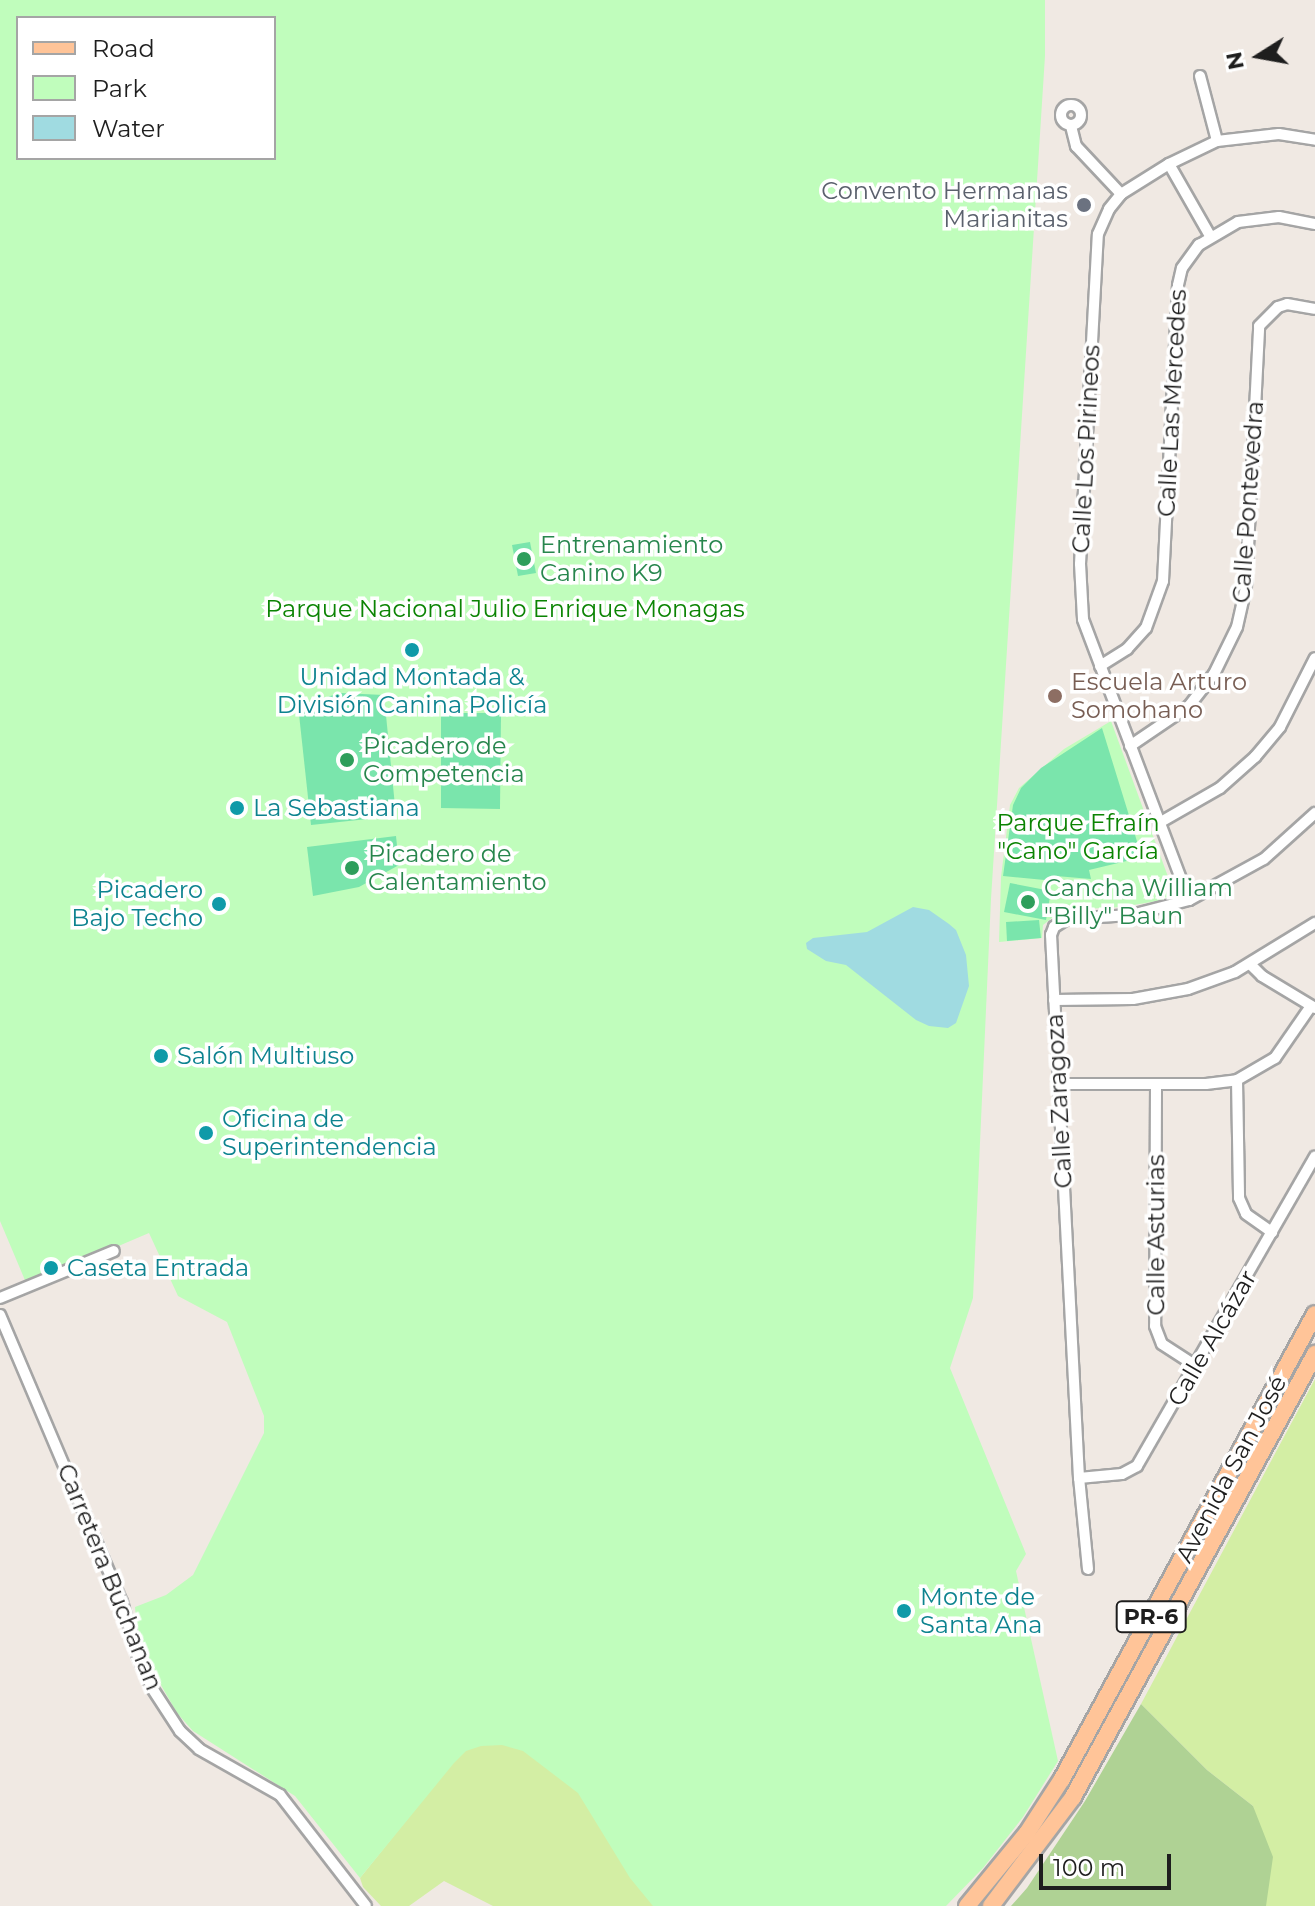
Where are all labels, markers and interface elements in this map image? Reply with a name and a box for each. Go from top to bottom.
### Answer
legend [16,16,276,160]
north arrow [1219,16,1299,96]
text: Road [92,34,155,63]
text: N [1220,49,1250,72]
text: Park [92,74,147,103]
text: Water [92,114,165,143]
place label: Convento Hermanas Marianitas [821,177,1068,233]
marker: Convento Hermanas Marianitas [1075,196,1093,214]
street label: Calle Las Mercedes [1152,288,1192,518]
street label: Calle Los Pirineos [1066,344,1106,554]
street label: Calle Pontevedra [1227,400,1269,604]
place label: Entrenamiento Canino K9 [540,531,723,587]
marker: Entrenamiento Canino K9 [515,550,533,568]
park label: Parque Nacional Julio Enrique Monagas [265,595,745,623]
marker: Unidad Montada & División Canina Policía [403,641,421,659]
place label: Unidad Montada & División Canina Policía [277,663,547,719]
place label: Escuela Arturo Somohano [1071,668,1247,724]
marker: Escuela Arturo Somohano [1046,687,1064,705]
place label: Picadero de Competencia [363,732,525,788]
marker: Picadero de Competencia [338,751,356,769]
place label: La Sebastiana [253,794,420,822]
marker: La Sebastiana [228,799,246,817]
park label: Parque Efraín "Cano" García [996,809,1160,865]
place label: Picadero de Calentamiento [368,840,547,896]
marker: Picadero de Calentamiento [343,859,361,877]
place label: Cancha William "Billy" Baun [1044,874,1233,930]
place label: Picadero Bajo Techo [71,876,203,932]
marker: Cancha William "Billy" Baun [1019,893,1037,911]
marker: Picadero Bajo Techo [210,895,228,913]
street label: Calle Zaragoza [1040,1013,1078,1189]
place label: Salón Multiuso [177,1042,354,1070]
marker: Salón Multiuso [152,1047,170,1065]
place label: Oficina de Superintendencia [222,1105,437,1161]
marker: Oficina de Superintendencia [197,1124,215,1142]
street label: Calle Asturias [1142,1154,1170,1316]
place label: Caseta Entrada [67,1254,249,1282]
marker: Caseta Entrada [42,1259,60,1277]
street label: Calle Alcázar [1162,1265,1262,1411]
street label: Avenida San José [1169,1370,1293,1568]
street label: Carretera Buchanan [51,1460,169,1694]
place label: Monte de Santa Ana [920,1583,1042,1639]
road number: PR-6 [1115,1599,1187,1635]
marker: Monte de Santa Ana [895,1602,913,1620]
scale bar [1043,1838,1175,1888]
text: 100 m [1053,1853,1125,1882]

